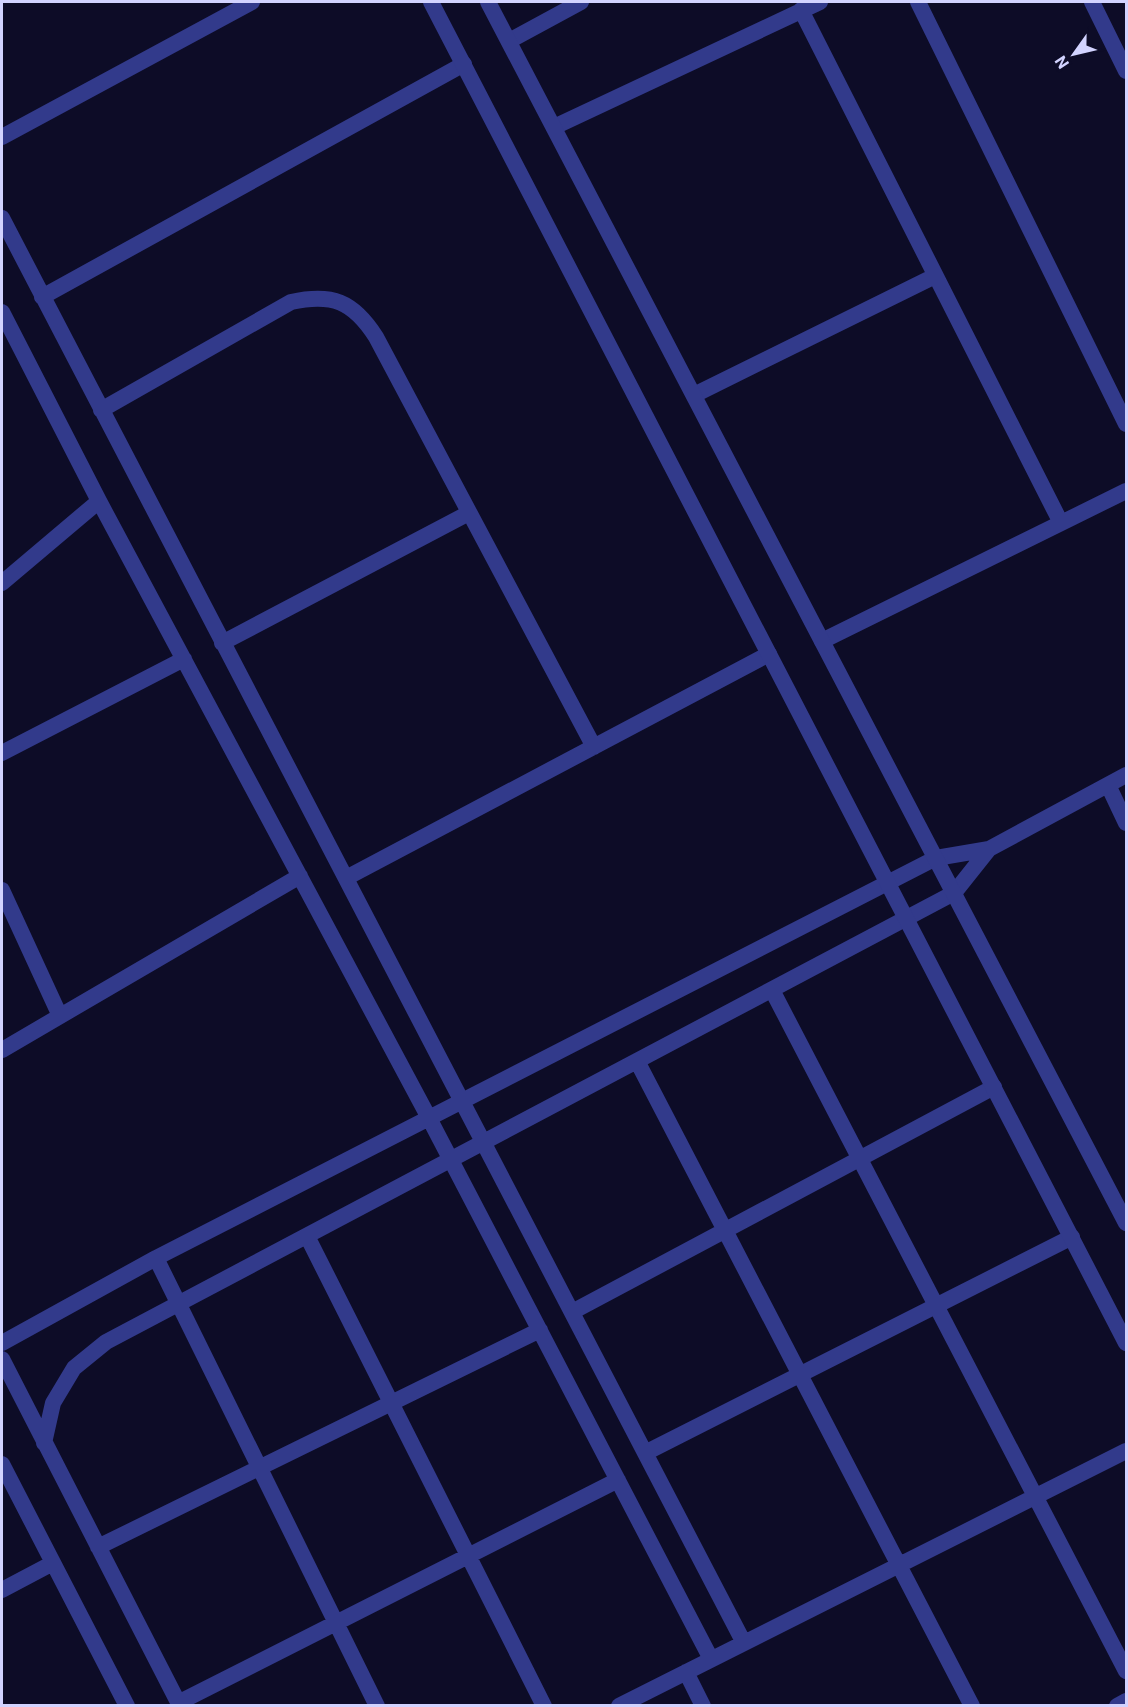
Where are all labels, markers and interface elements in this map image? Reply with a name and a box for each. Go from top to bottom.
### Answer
north arrow [1044,24,1104,84]
text: N [1051,52,1073,72]

